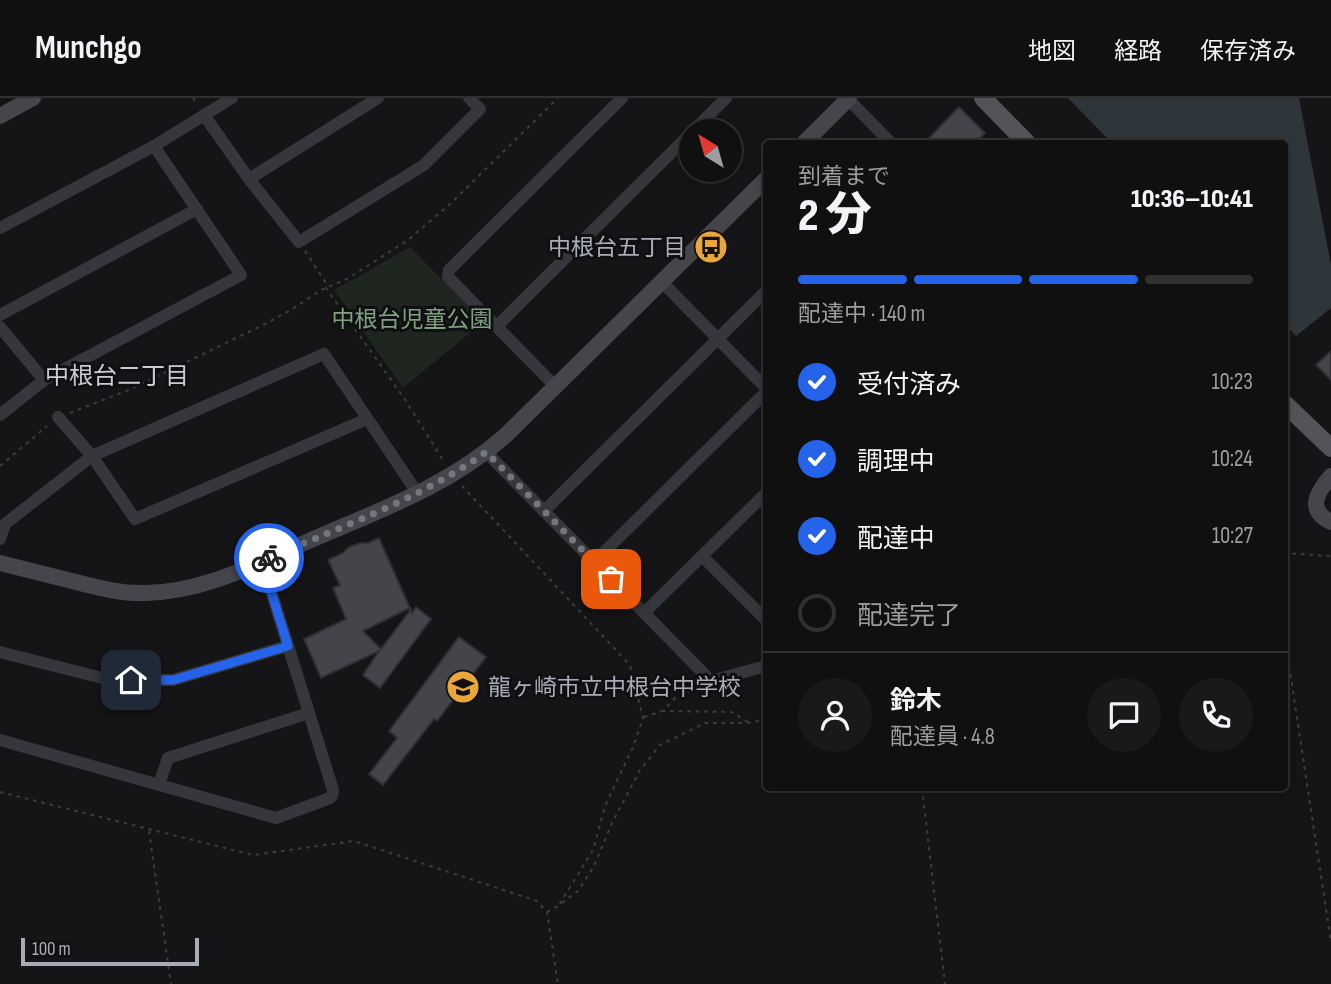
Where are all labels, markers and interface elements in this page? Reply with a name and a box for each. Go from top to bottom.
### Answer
text: Munchgo [35,28,142,68]
text: 地図 [1028,37,1076,66]
text: 経路 [1114,37,1162,66]
text: 保存済み [1200,37,1296,66]
north arrow [679,119,742,182]
map controls [679,119,742,182]
text: 到着まで [798,163,890,191]
text: 10:36–10:41 [1131,184,1253,215]
text: 2 分 [798,189,872,244]
bus stop icon: 中根台五丁目 [692,228,730,266]
place label: 中根台五丁目 [548,234,686,262]
text: 配達中 · 140 m [798,300,925,328]
park label: 中根台児童公園 [332,306,493,334]
district label: 中根台二丁目 [45,362,189,391]
icon: check [798,363,836,401]
text: 10:23 [1211,368,1253,396]
text: 受付済み [857,370,961,401]
icon: check [798,440,836,478]
text: 10:24 [1212,445,1253,473]
text: 調理中 [857,447,935,478]
icon: check [798,517,836,555]
text: 10:27 [1212,522,1253,550]
courier [234,523,304,593]
text: 配達中 [857,524,935,555]
icon: bike [250,539,288,577]
pin [581,549,641,609]
icon: bag [592,560,630,598]
text: 配達完了 [857,601,961,632]
pin [101,650,161,710]
icon: home [112,661,150,699]
school or university icon: 龍ヶ崎市立中根台中学校 [444,668,482,706]
place label: 龍ヶ崎市立中根台中学校 [488,674,741,702]
button: person [798,678,872,752]
button: chat [1087,678,1161,752]
button: phone [1179,678,1253,752]
text: 鈴木 [890,686,942,717]
text: 配達員 · 4.8 [890,723,995,751]
scale bar [21,935,200,967]
text: 100 m [32,938,71,961]

